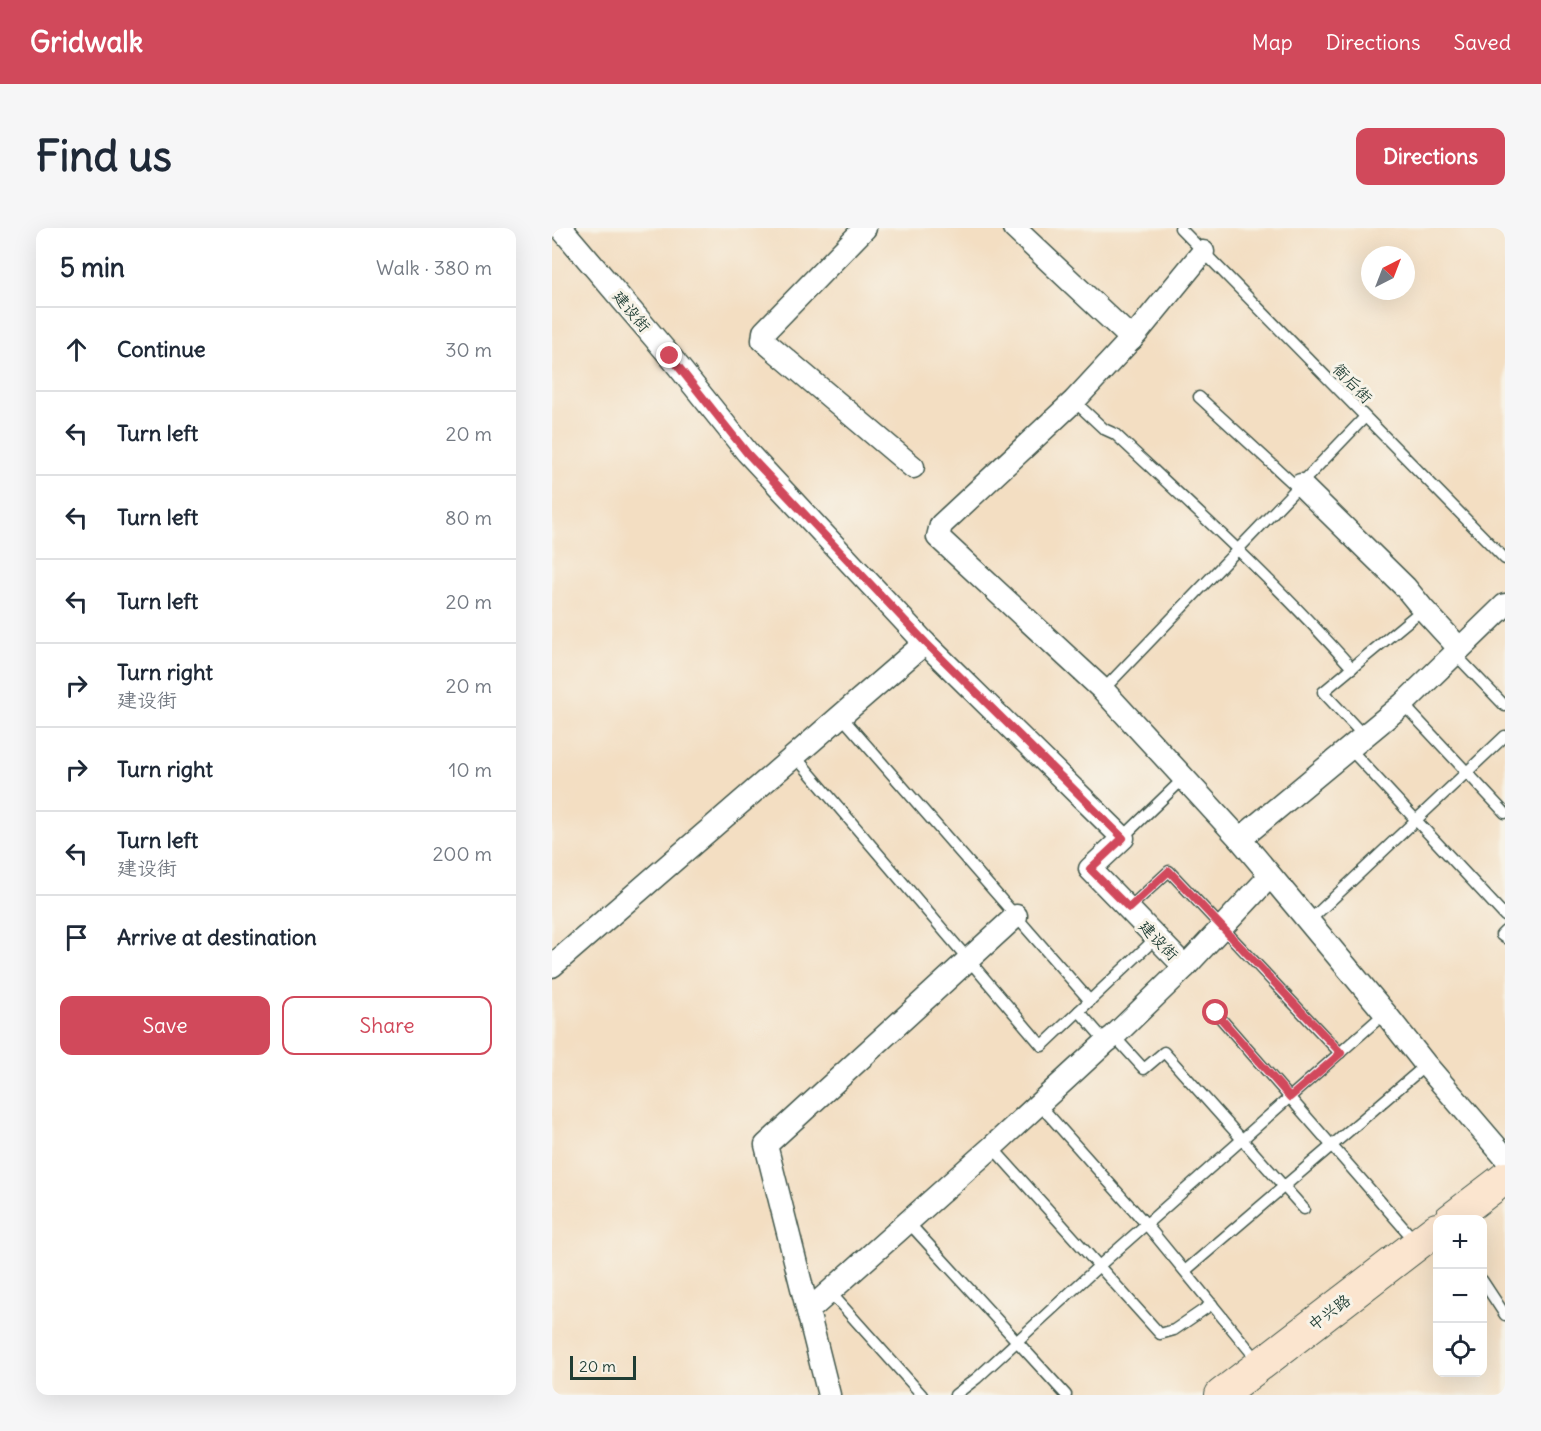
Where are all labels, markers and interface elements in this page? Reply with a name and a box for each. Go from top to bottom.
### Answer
text: Gridwalk [30,24,143,60]
text: Map [1252,29,1293,56]
text: Directions [1326,29,1420,56]
text: Saved [1453,29,1511,56]
button: Directions [1356,128,1505,185]
text: Find us [36,130,172,182]
north arrow [1361,246,1415,300]
text: 5 min [60,251,125,284]
text: Walk · 380 m [376,255,492,280]
street label: 建设街 [609,286,655,336]
icon: ahead [60,333,93,366]
text: Continue [117,335,206,363]
text: 30 m [445,337,492,362]
route end [656,342,682,368]
street label: 衙后街 [1329,359,1377,407]
icon: left [60,417,93,450]
text: Turn left [117,419,198,447]
text: 20 m [446,421,492,446]
icon: left [60,501,93,534]
text: Turn left [117,503,198,531]
text: 80 m [445,505,492,530]
icon: left [60,585,93,618]
text: Turn left [117,587,198,615]
text: 20 m [446,589,492,614]
text: Turn right [117,658,213,686]
icon: right [60,669,93,702]
text: 20 m [446,673,492,698]
text: 建设街 [117,687,177,712]
icon: right [60,753,93,786]
text: Turn right [117,755,213,783]
text: 10 m [449,757,492,782]
text: Turn left [117,826,198,854]
icon: left [60,837,93,870]
text: 200 m [432,841,492,866]
text: 建设街 [117,855,177,880]
street label: 建设街 [1135,916,1183,964]
icon: arrive [60,921,93,954]
text: Arrive at destination [117,923,317,951]
button: Save [60,996,270,1055]
button: Share [282,996,492,1055]
route start [1202,999,1228,1025]
map controls [1433,1215,1487,1377]
button: + [1433,1215,1487,1269]
button: − [1433,1269,1487,1323]
street label: 中兴路 [1304,1290,1354,1334]
button: locate [1433,1323,1487,1377]
scale bar [570,1353,636,1380]
text: 20 m [579,1356,616,1376]

